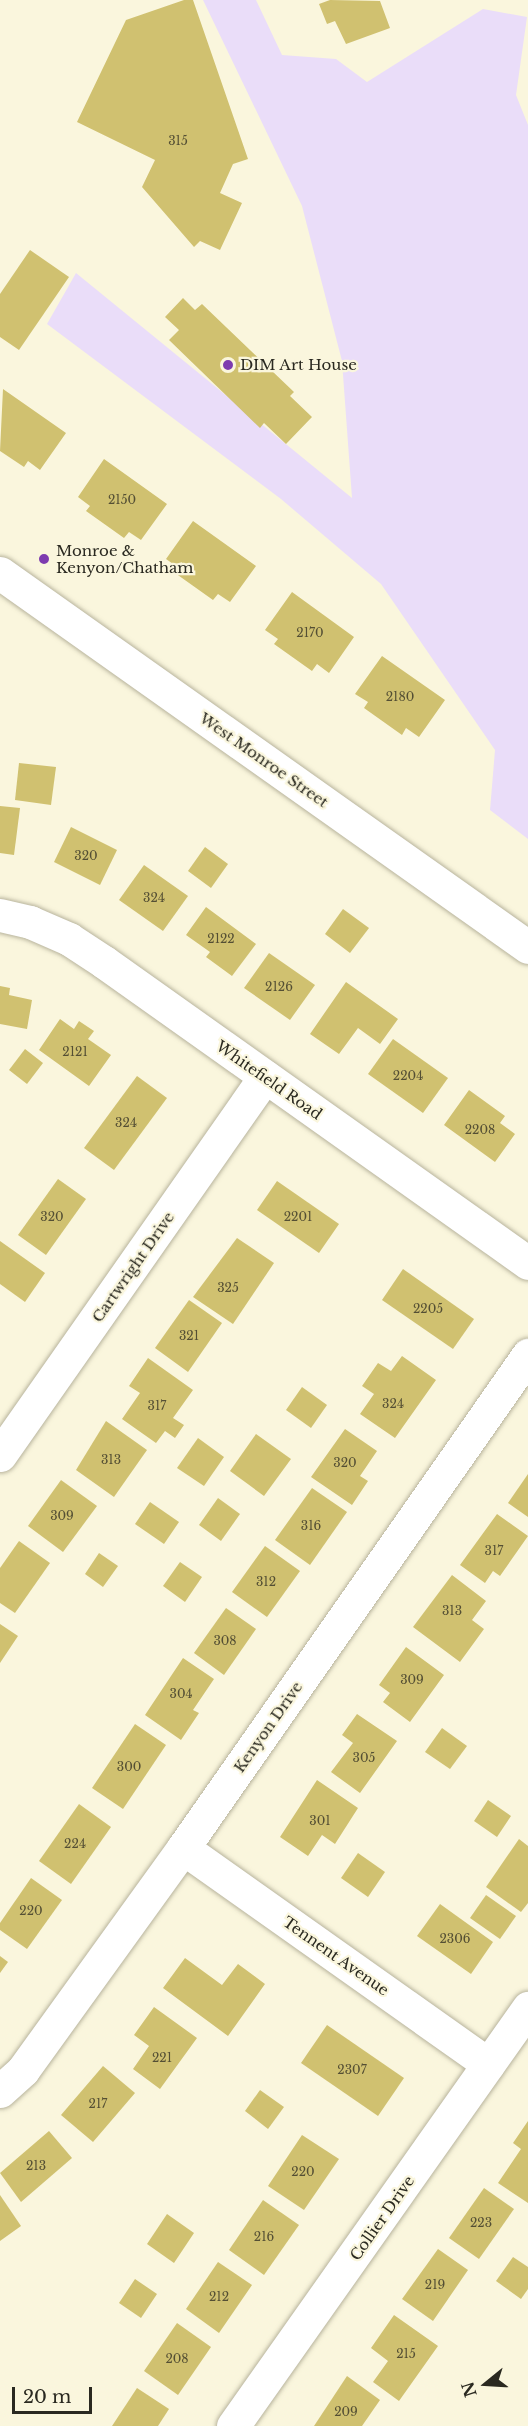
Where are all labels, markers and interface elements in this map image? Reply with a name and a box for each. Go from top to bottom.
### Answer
house number: 315 [168,134,188,148]
place label: DIM Art House [240,356,357,374]
marker: DIM Art House [221,358,235,372]
house number: 2150 [108,493,136,507]
place label: Monroe & Kenyon/Chatham [56,541,193,576]
marker: Monroe & Kenyon/Chatham [37,552,51,566]
house number: 2170 [296,626,324,640]
house number: 2180 [386,690,414,704]
street label: West Monroe Street [196,709,332,811]
house number: 320 [74,849,98,863]
house number: 324 [143,891,165,905]
house number: 2122 [207,932,235,946]
house number: 2126 [265,980,293,994]
street label: Whitefield Road [213,1037,325,1123]
house number: 2121 [62,1045,88,1059]
house number: 2204 [393,1069,423,1083]
house number: 324 [115,1116,137,1130]
house number: 2208 [465,1123,495,1137]
street label: Cartwright Drive [88,1208,178,1326]
house number: 320 [40,1210,64,1224]
house number: 2201 [284,1210,312,1224]
house number: 325 [217,1281,239,1295]
house number: 2205 [413,1302,443,1316]
house number: 321 [179,1329,199,1343]
house number: 324 [382,1397,404,1411]
house number: 317 [148,1399,166,1413]
house number: 313 [101,1453,121,1467]
house number: 320 [333,1456,357,1470]
house number: 309 [50,1509,74,1523]
house number: 316 [301,1519,321,1533]
house number: 317 [485,1544,503,1558]
house number: 312 [256,1575,276,1589]
house number: 313 [442,1604,462,1618]
house number: 308 [213,1634,237,1648]
house number: 309 [400,1673,424,1687]
street label: Kenyon Drive [230,1678,306,1776]
house number: 304 [170,1687,192,1701]
house number: 305 [353,1751,375,1765]
house number: 300 [117,1760,141,1774]
house number: 301 [309,1814,331,1828]
house number: 224 [64,1837,86,1851]
house number: 220 [19,1904,43,1918]
street label: Tennent Avenue [279,1913,393,1999]
house number: 2306 [439,1932,471,1946]
house number: 221 [152,2051,172,2065]
house number: 2307 [337,2063,367,2077]
house number: 217 [89,2097,107,2111]
house number: 213 [26,2159,46,2173]
house number: 220 [291,2165,315,2179]
street label: Collier Drive [346,2172,418,2264]
house number: 223 [470,2216,492,2230]
house number: 216 [254,2230,274,2244]
house number: 219 [425,2278,445,2292]
house number: 212 [209,2290,229,2304]
house number: 215 [396,2347,416,2361]
house number: 208 [165,2352,189,2366]
north arrow [456,2354,516,2414]
scale bar [15,2375,94,2413]
text: N [457,2379,481,2400]
text: 20 m [23,2386,71,2408]
house number: 209 [334,2405,358,2419]

